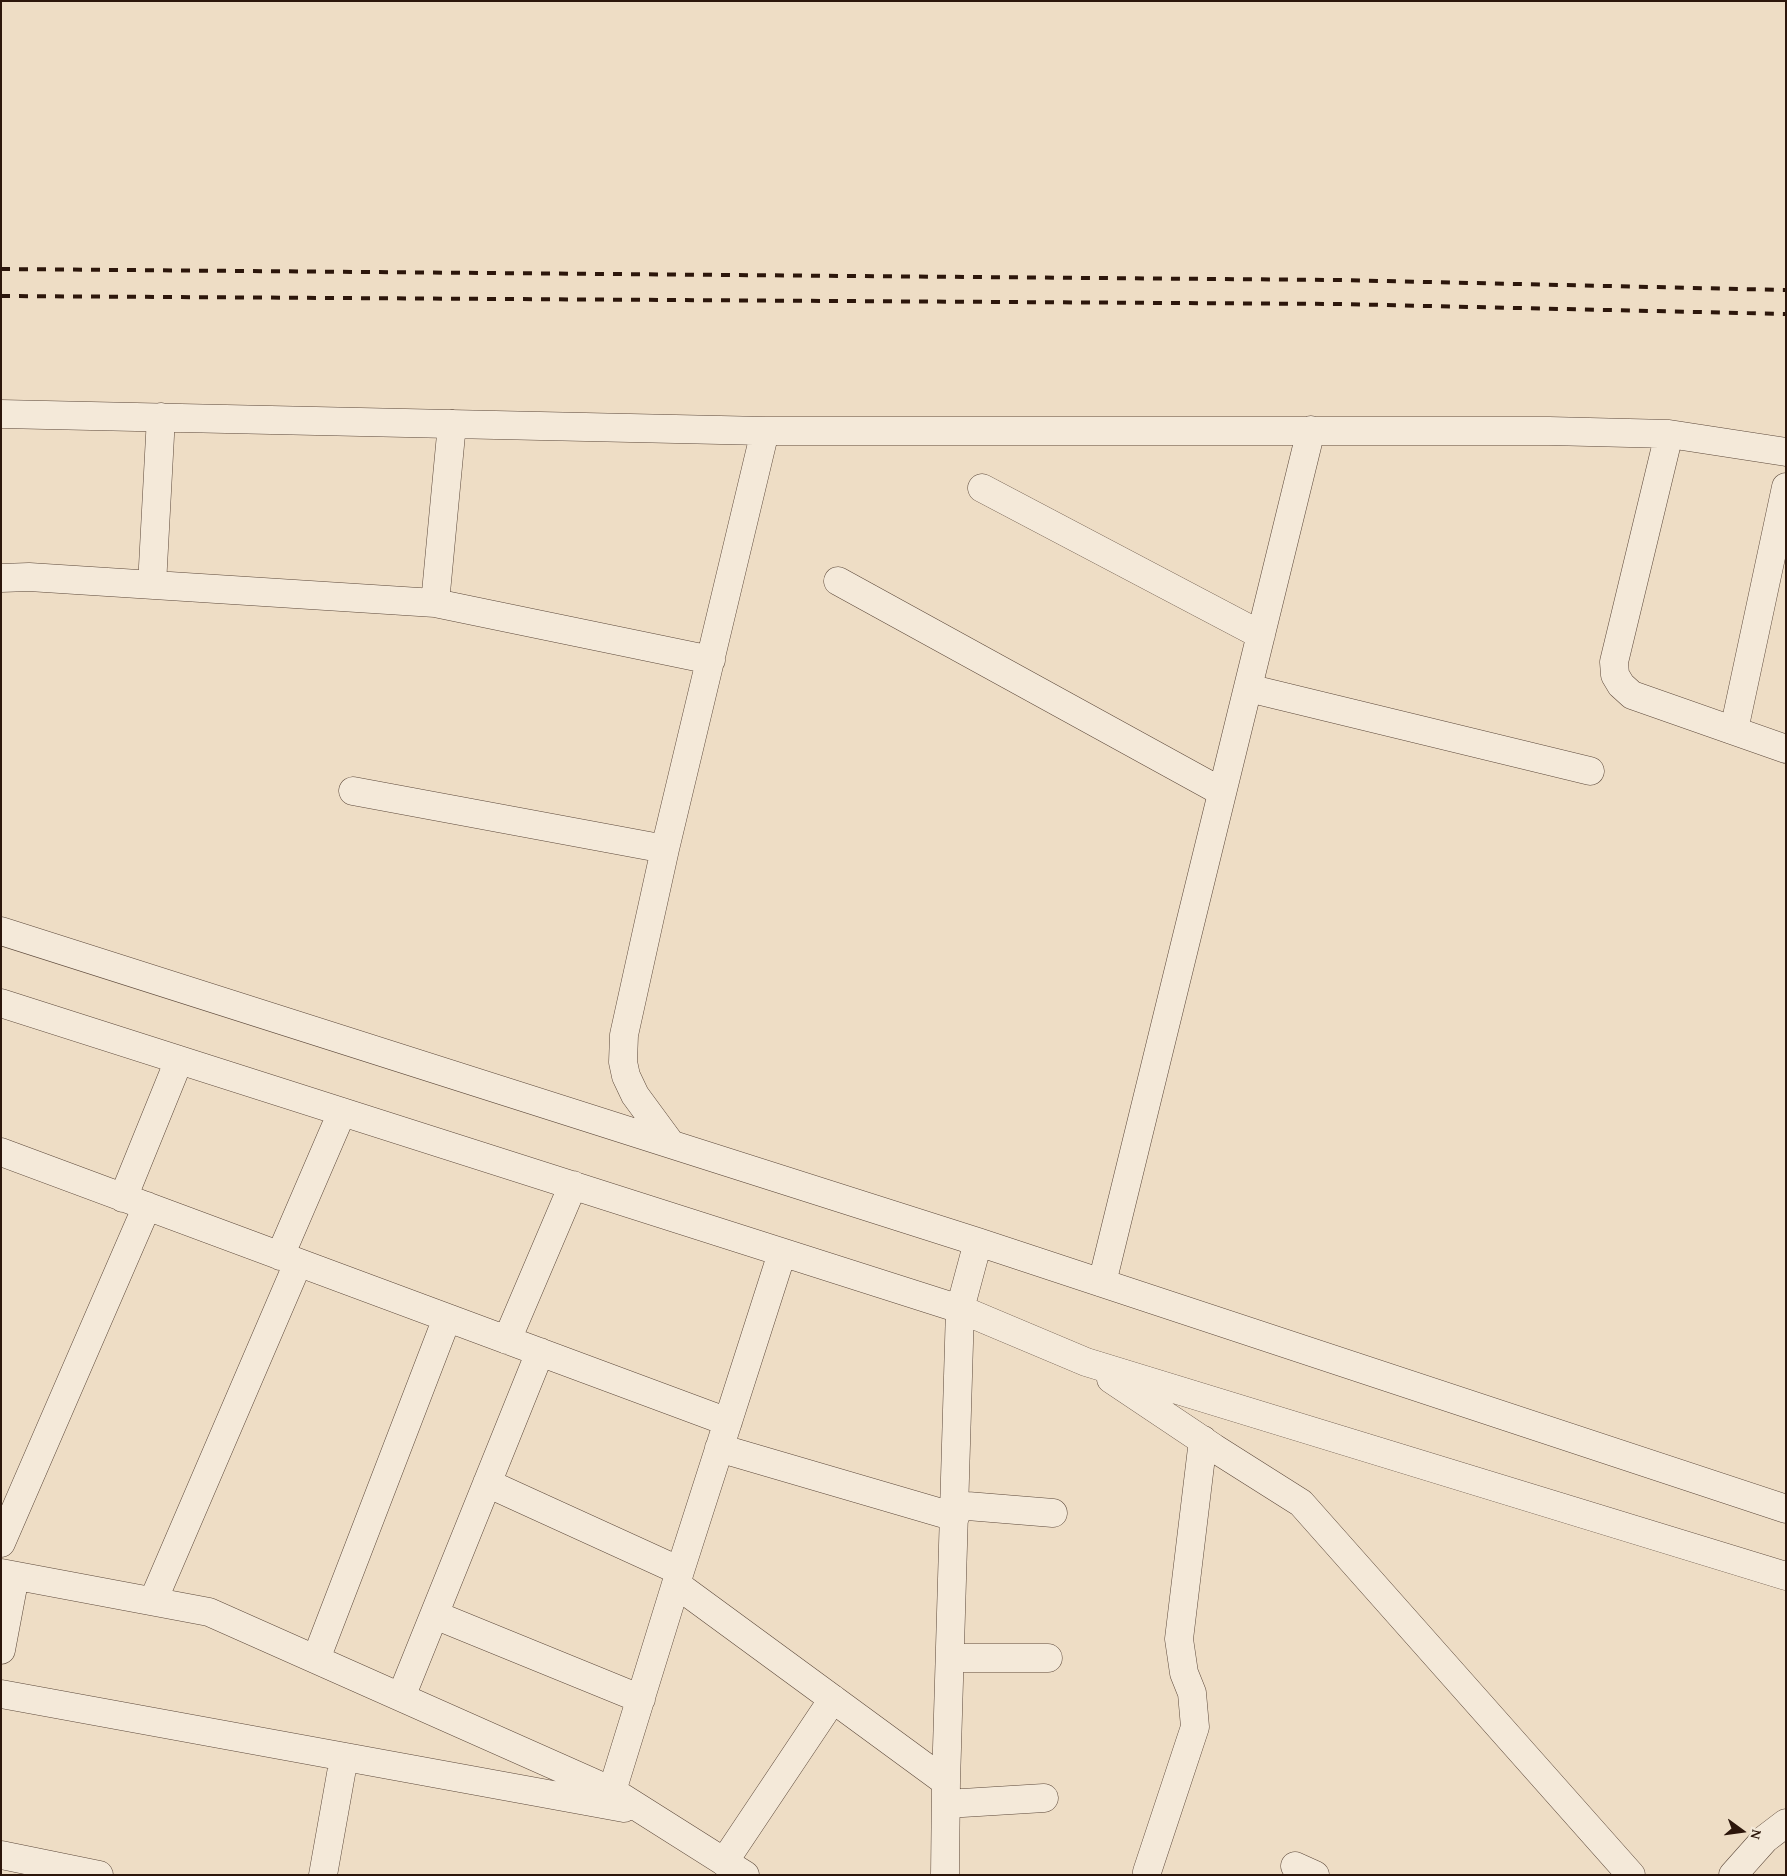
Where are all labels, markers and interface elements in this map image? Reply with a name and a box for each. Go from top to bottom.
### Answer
north arrow [1717,1806,1767,1856]
text: N [1746,1828,1767,1842]

